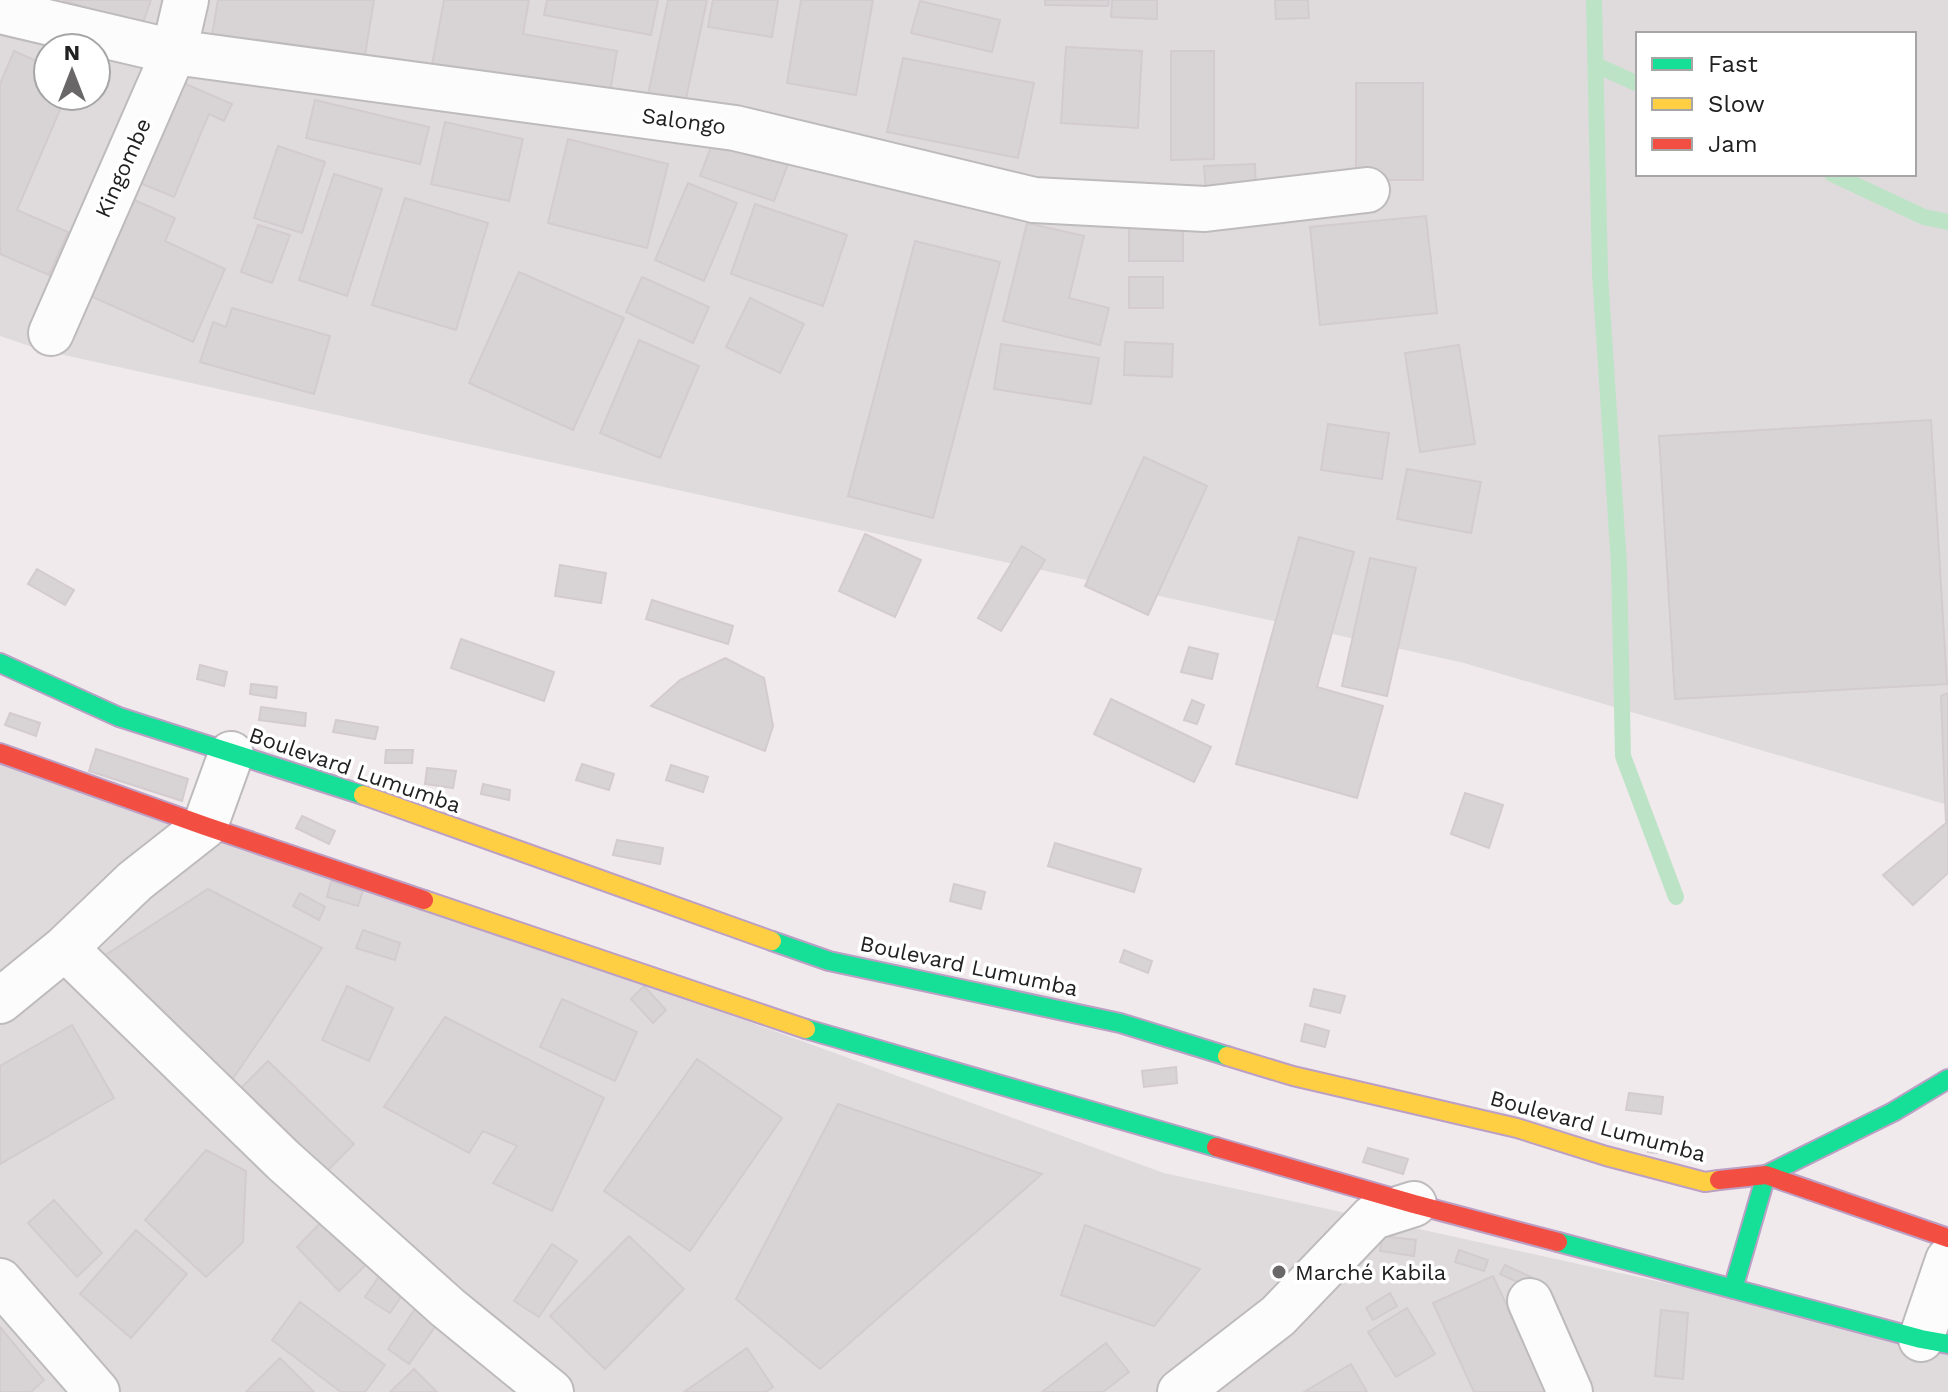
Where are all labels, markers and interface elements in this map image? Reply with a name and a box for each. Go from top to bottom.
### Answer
north arrow [32,32,112,112]
legend [1636,32,1916,176]
text: N [64,40,80,65]
text: Fast [1708,50,1758,78]
text: Slow [1708,90,1765,118]
street label: Salongo [640,103,728,139]
street label: Kingombe [90,114,156,222]
text: Jam [1708,130,1758,158]
street label: Boulevard Lumumba [246,722,464,818]
street label: Boulevard Lumumba [858,931,1080,1001]
street label: Boulevard Lumumba [1488,1085,1708,1167]
place label: Marché Kabila [1295,1260,1446,1285]
marker: Marché Kabila [1270,1263,1288,1281]

